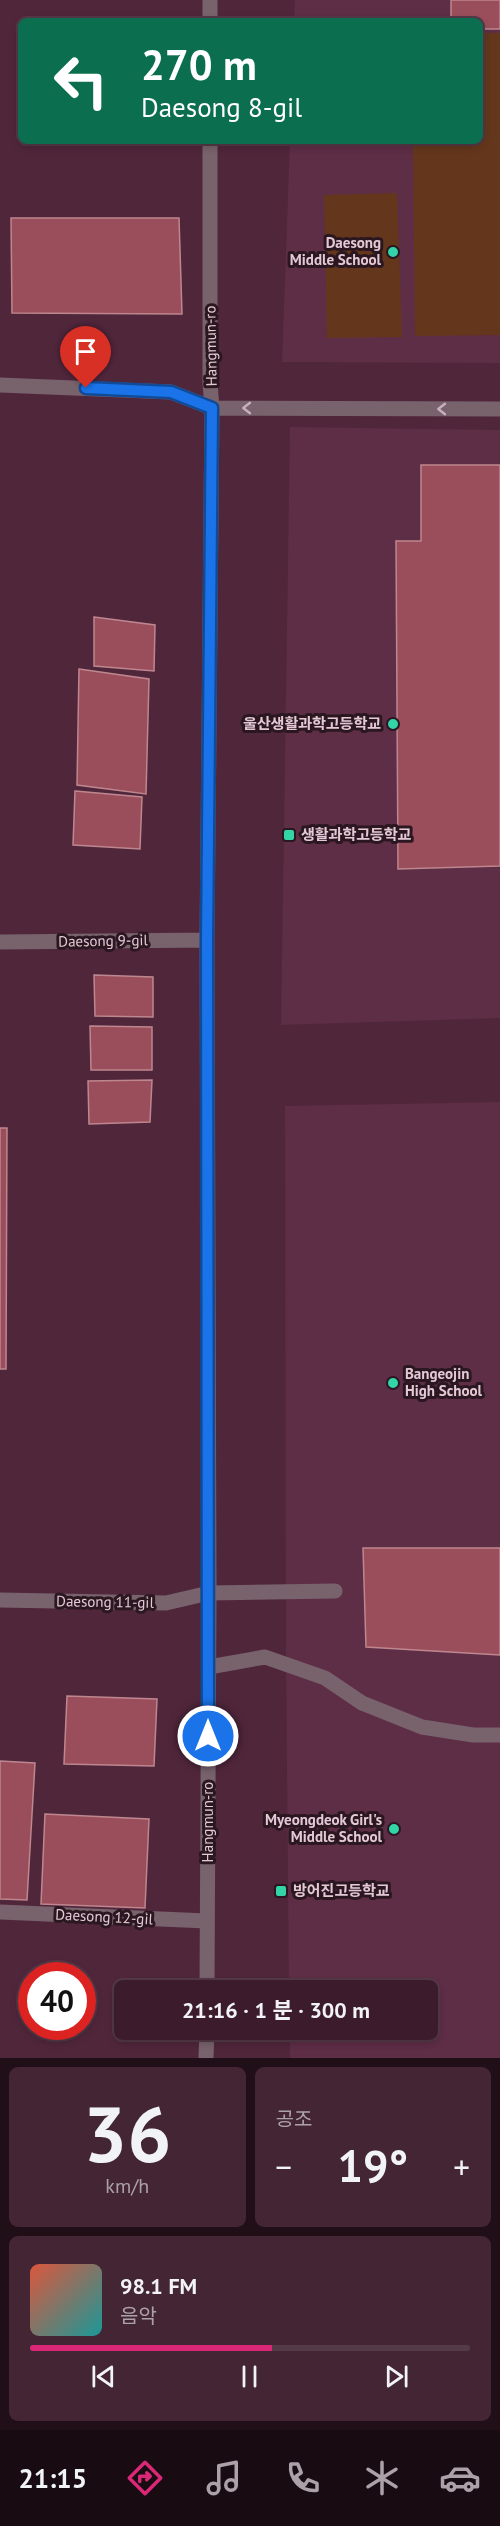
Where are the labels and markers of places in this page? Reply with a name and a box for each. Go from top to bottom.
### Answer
place label: Daesong Middle School [290,233,382,269]
marker: Daesong Middle School [386,245,400,259]
pin [60,326,111,388]
place label: 울산생활과학고등학교 [243,714,381,733]
marker: 울산생활과학고등학교 [386,717,400,731]
place label: 생활과학고등학교 [301,825,412,844]
marker: 생활과학고등학교 [282,828,296,842]
place label: Bangeojin High School [405,1364,483,1400]
marker: Bangeojin High School [386,1376,400,1390]
place label: Myeongdeok Girl's Middle School [265,1810,383,1846]
marker: Myeongdeok Girl's Middle School [387,1822,401,1836]
place label: 방어진고등학교 [293,1881,390,1900]
marker: 방어진고등학교 [274,1884,288,1898]

